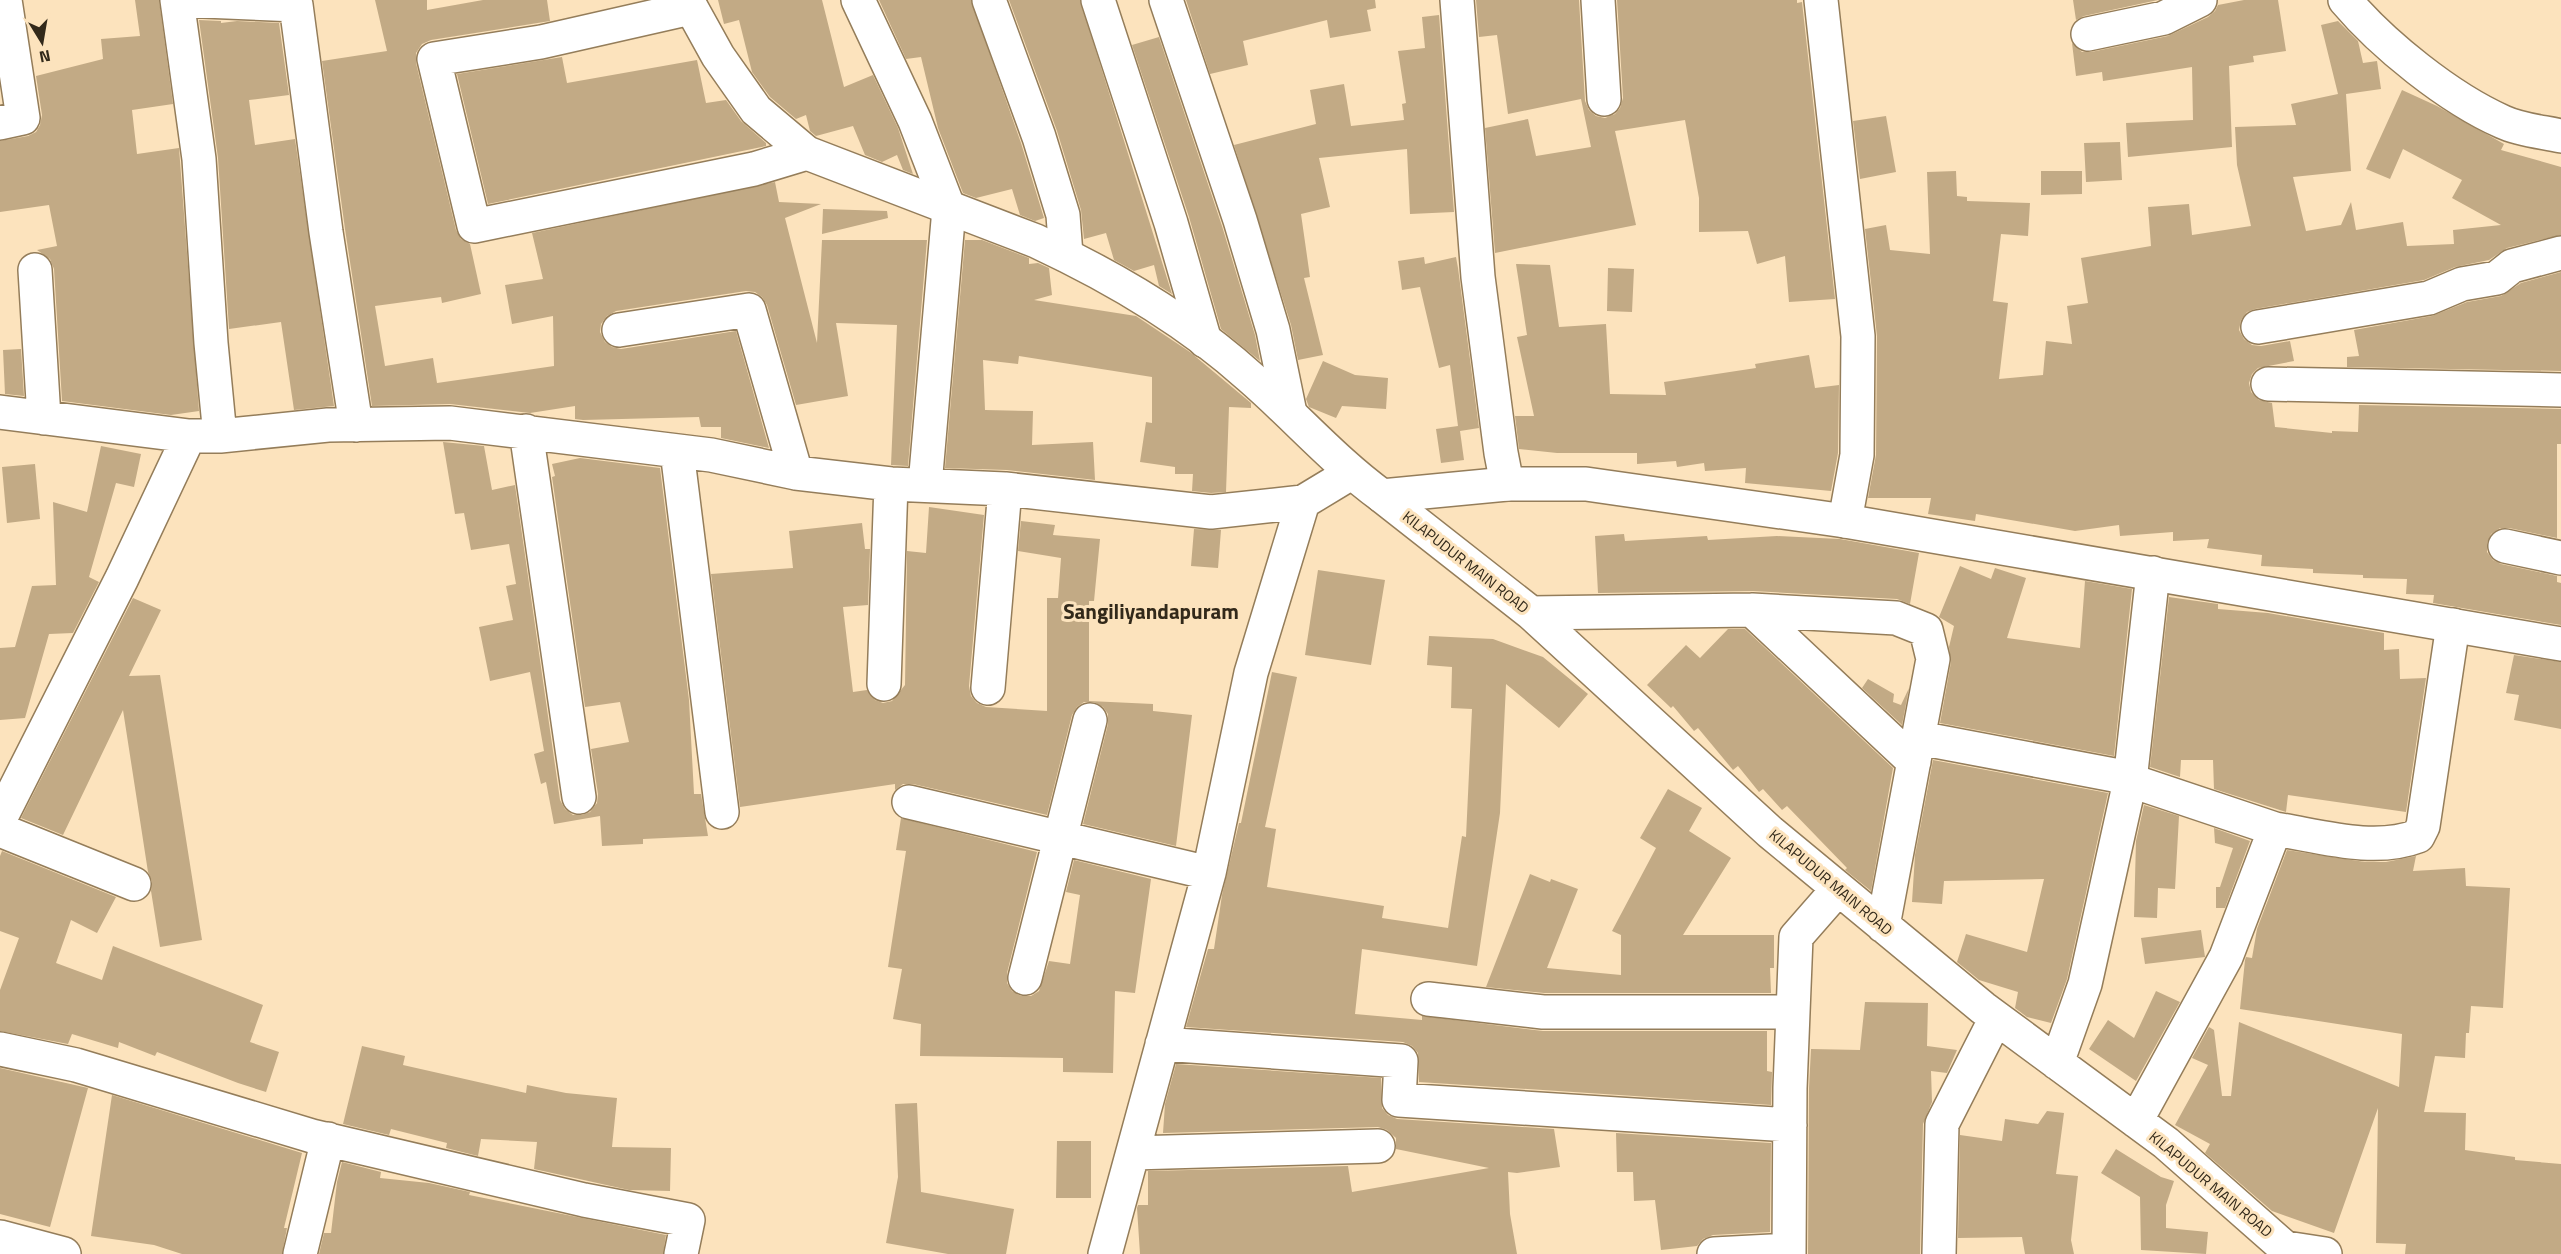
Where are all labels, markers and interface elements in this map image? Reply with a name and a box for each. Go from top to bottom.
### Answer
north arrow [12,12,72,72]
text: N [37,44,53,70]
street label: KILAPUDUR MAIN ROAD [1398,505,1534,619]
district label: Sangiliyandapuram [1063,595,1239,627]
street label: KILAPUDUR MAIN ROAD [1764,823,1898,941]
street label: KILAPUDUR MAIN ROAD [2144,1125,2278,1243]

